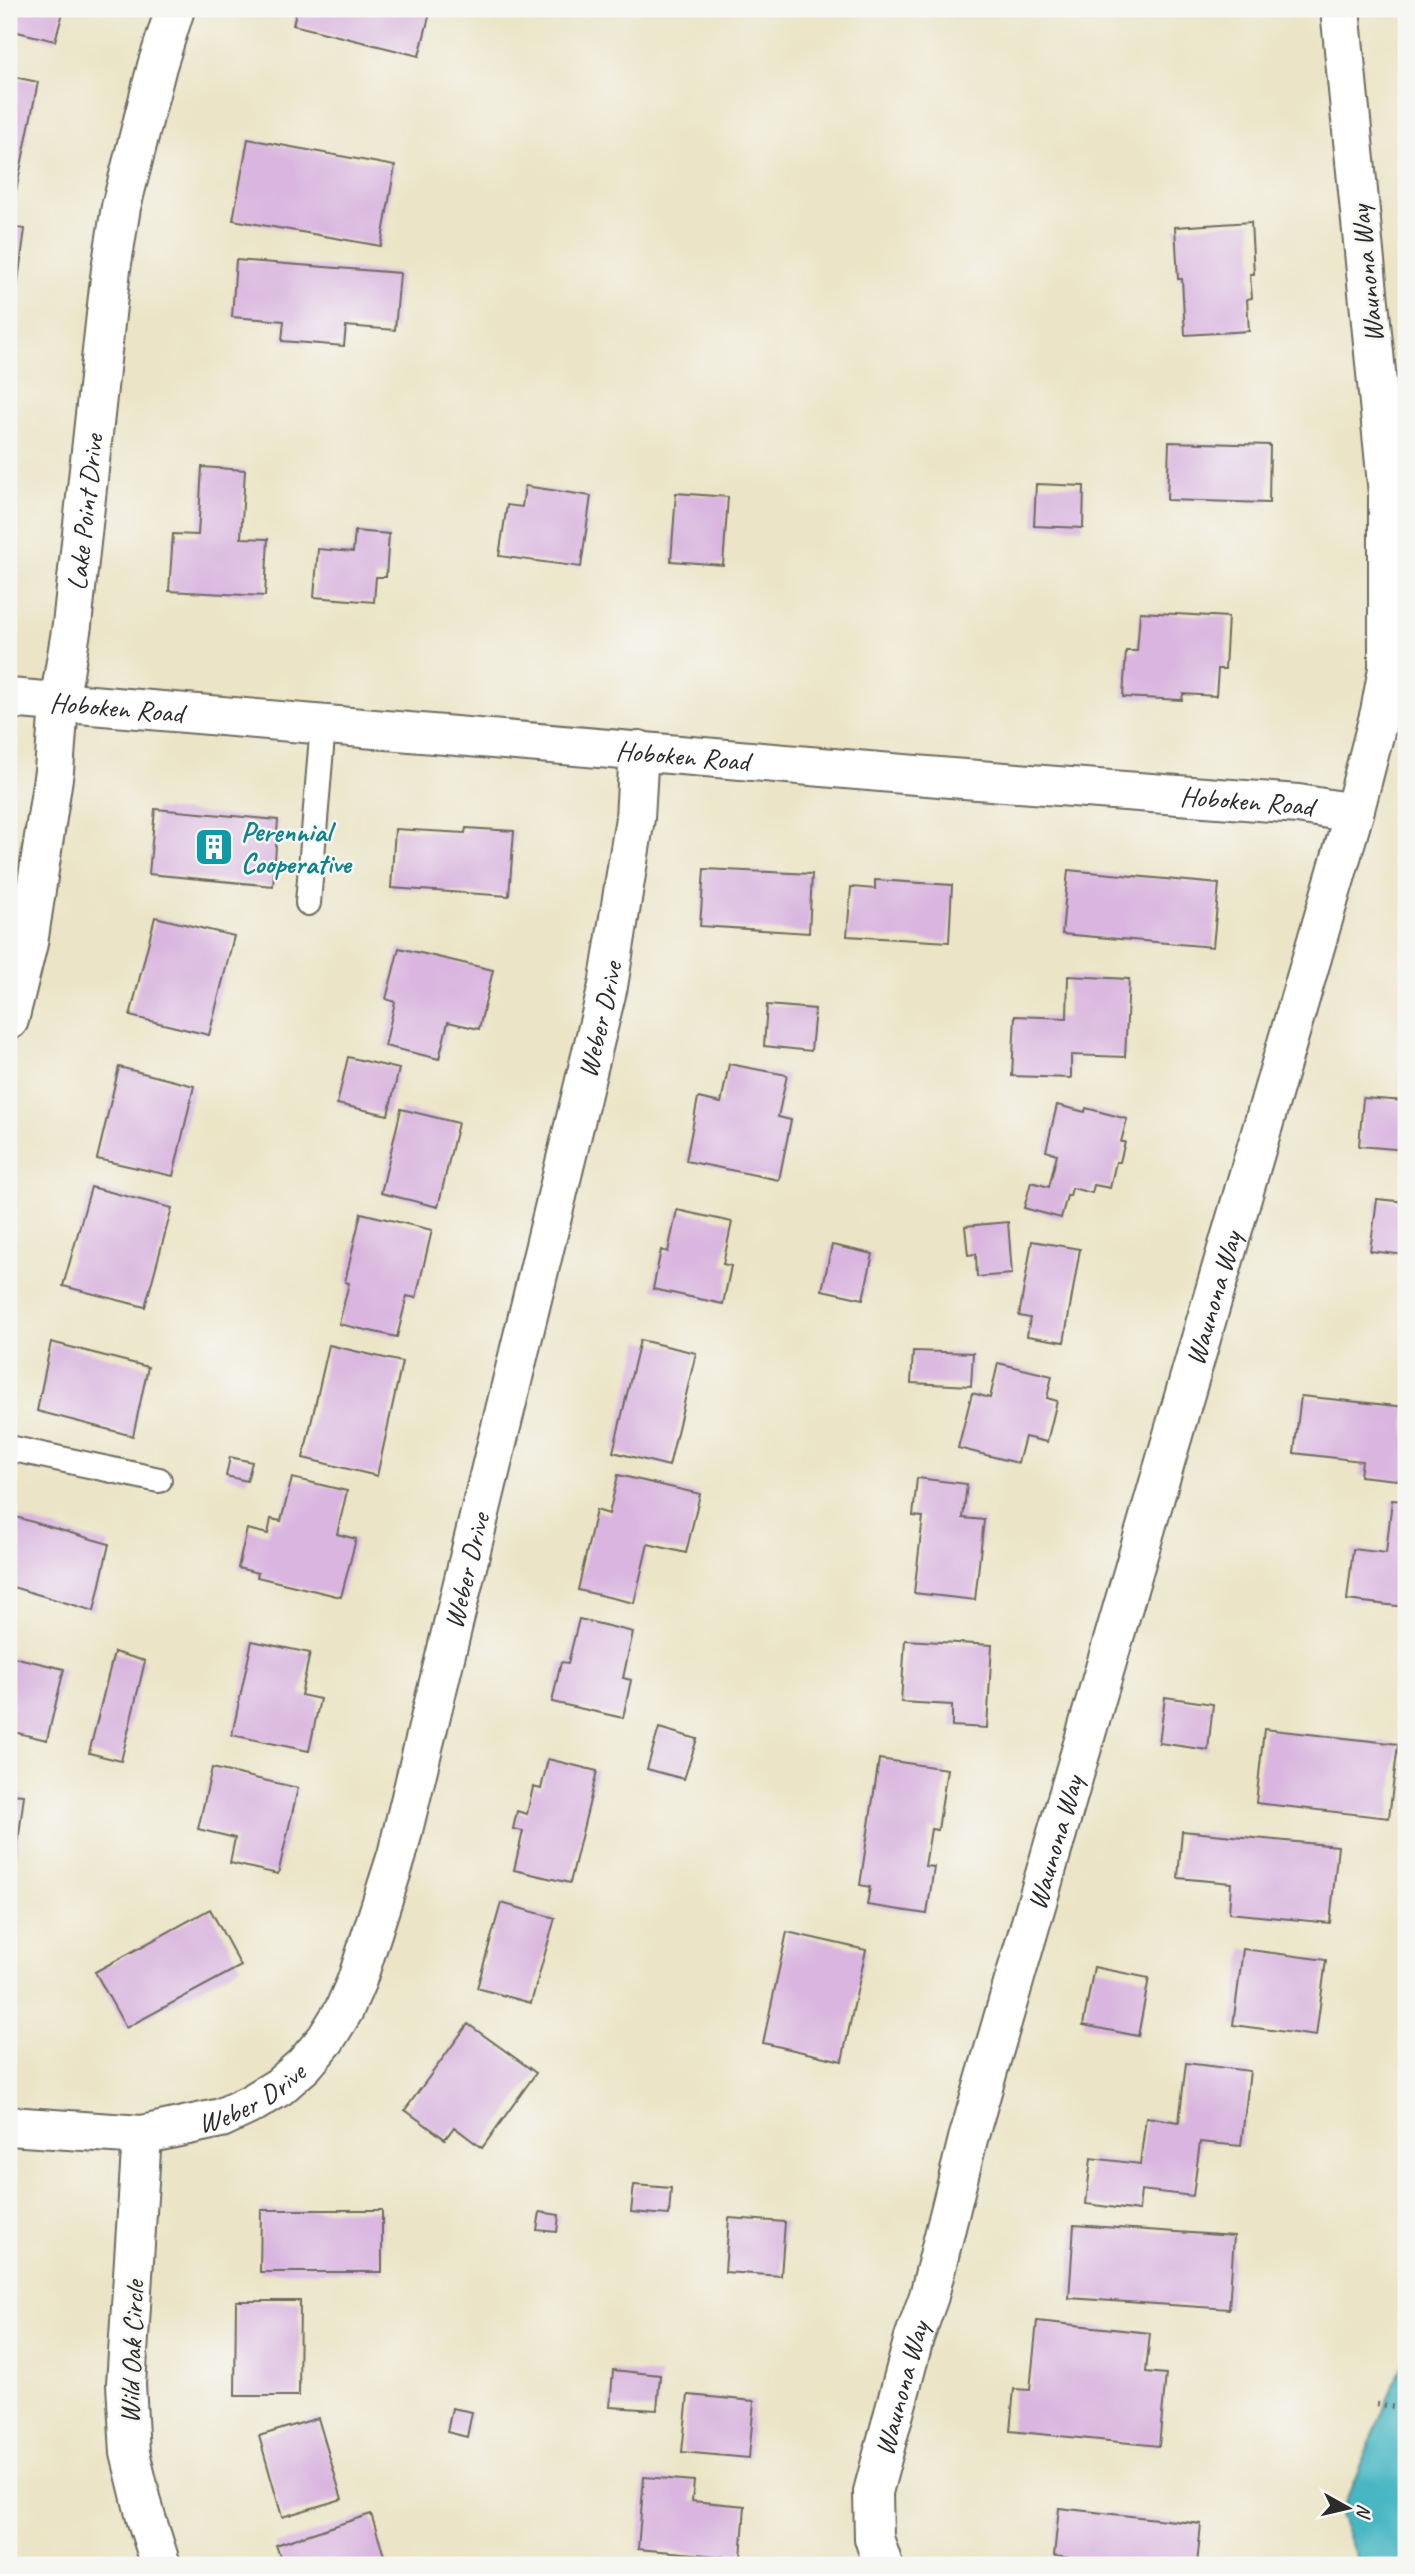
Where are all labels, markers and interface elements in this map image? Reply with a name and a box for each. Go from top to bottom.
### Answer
street label: Waunona Way [1342,201,1391,344]
street label: Lake Point Drive [59,431,111,592]
street label: Hoboken Road [49,685,188,731]
street label: Hoboken Road [615,733,754,779]
street label: Hoboken Road [1179,778,1320,825]
place label: Perennial Cooperative [241,814,353,881]
building icon: Perennial Cooperative [193,826,235,868]
street label: Weber Drive [569,958,630,1081]
street label: Waunona Way [1177,1225,1250,1369]
street label: Weber Drive [436,1508,498,1632]
street label: Waunona Way [1019,1769,1092,1914]
street label: Weber Drive [195,2054,314,2140]
street label: Wild Oak Circle [112,2278,152,2424]
street label: Waunona Way [866,2314,938,2459]
north arrow [1314,2472,1384,2542]
text: N [1351,2503,1377,2521]

